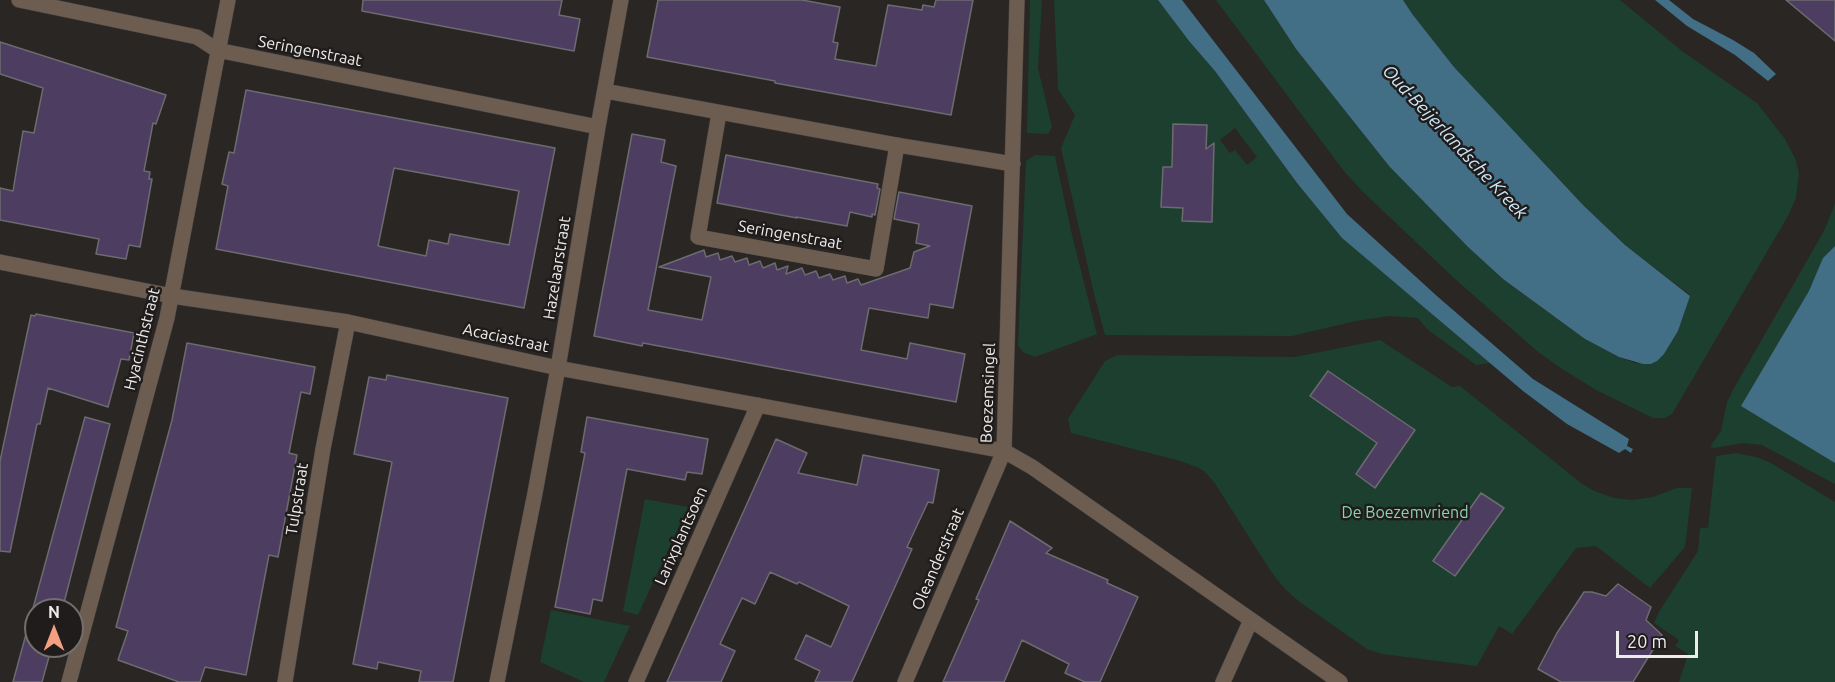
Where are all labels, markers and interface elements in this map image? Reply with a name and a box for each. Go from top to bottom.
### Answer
street label: Seringenstraat [256,32,364,70]
water label: Oud-Beijerlandsche Kreek [1378,60,1532,224]
street label: Hazelaarstraat [539,215,575,321]
street label: Seringenstraat [736,216,844,254]
street label: Hyacinthstraat [120,286,164,392]
street label: Acaciastraat [461,320,551,356]
street label: Boezemsingel [977,342,999,444]
street label: Tulpstraat [282,461,312,537]
street label: Larixplantsoen [651,484,711,588]
park label: De Boezemvriend [1341,503,1469,523]
street label: Oleanderstraat [908,505,968,613]
north arrow [24,598,84,658]
text: N [48,603,60,621]
scale bar [1619,619,1702,657]
text: 20 m [1627,631,1667,651]

